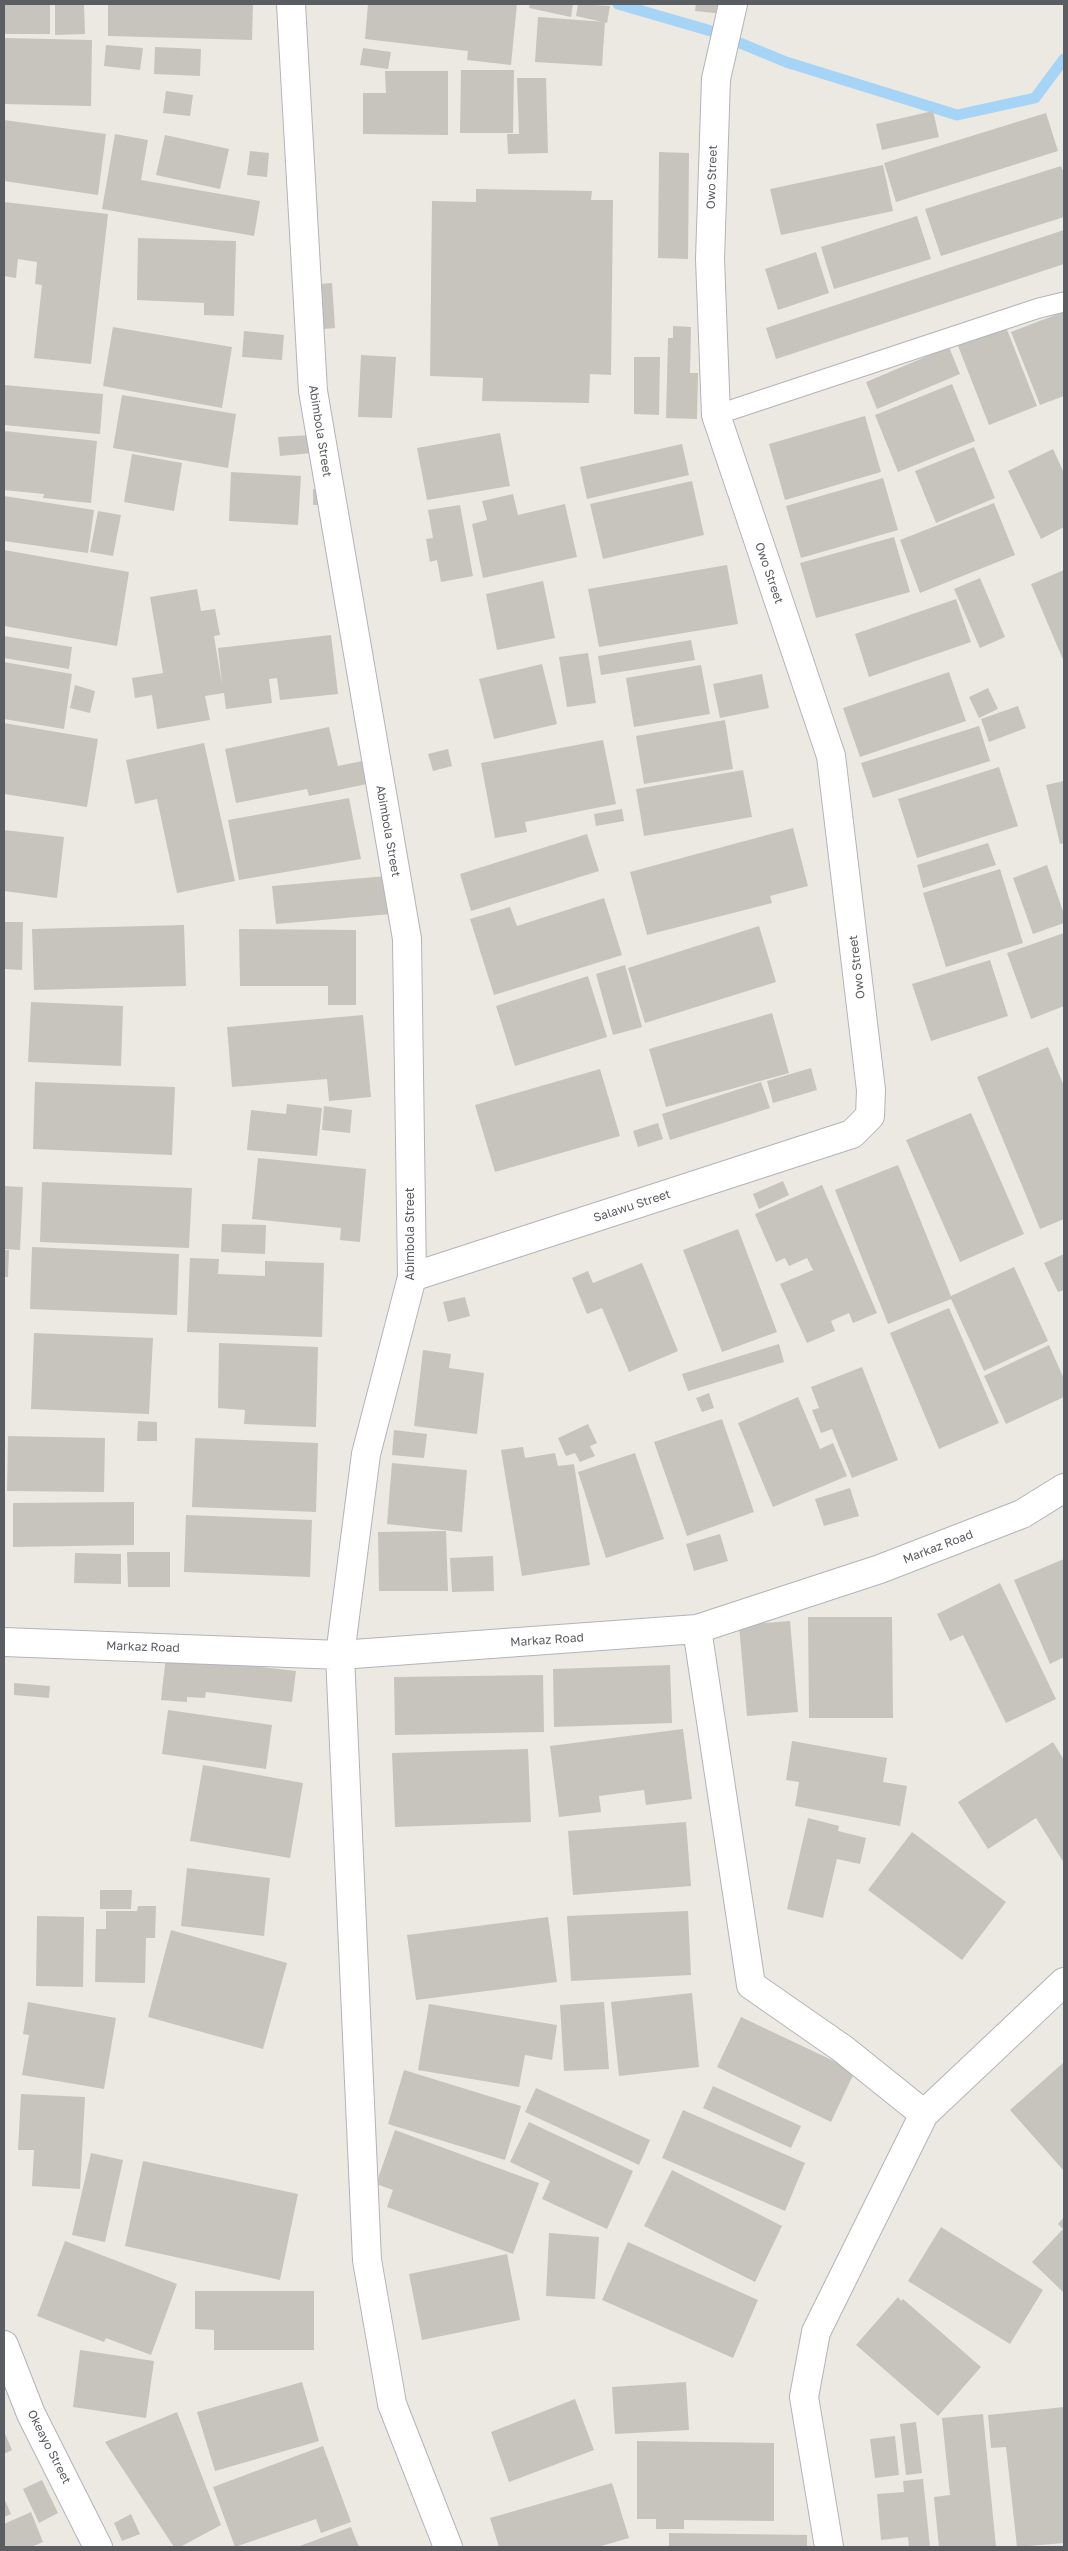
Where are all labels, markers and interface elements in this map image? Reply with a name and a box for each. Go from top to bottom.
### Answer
street label: Owo Street [704,145,720,209]
street label: Abimbola Street [306,384,334,478]
street label: Owo Street [752,540,786,606]
street label: Abimbola Street [373,784,403,878]
street label: Owo Street [846,934,868,1000]
street label: Salawu Street [592,1187,672,1225]
street label: Abimbola Street [403,1188,417,1280]
street label: Markaz Road [901,1527,975,1567]
street label: Markaz Road [510,1630,584,1650]
street label: Markaz Road [106,1639,180,1655]
street label: Okeayo Street [24,2408,74,2486]

